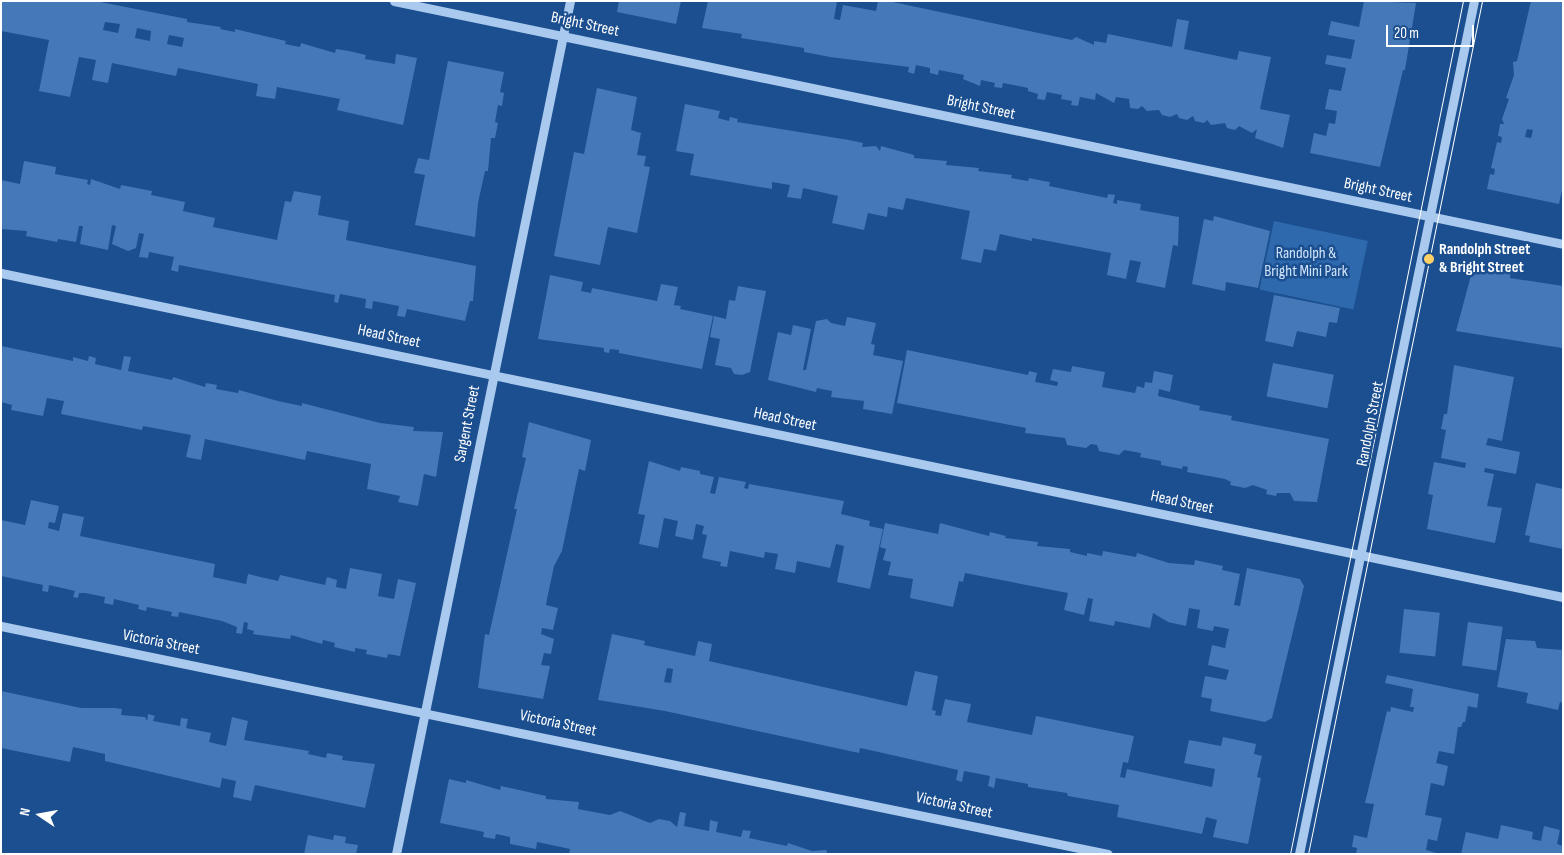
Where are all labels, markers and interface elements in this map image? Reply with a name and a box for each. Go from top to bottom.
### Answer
street label: Bright Street [549,8,621,42]
scale bar [1389,15,1476,47]
text: 20 m [1394,24,1419,43]
street label: Bright Street [945,91,1017,125]
street label: Bright Street [1342,174,1414,208]
place label: Randolph Street & Bright Street [1439,240,1530,278]
park label: Randolph & Bright Mini Park [1264,244,1348,282]
marker: Randolph Street & Bright Street [1423,253,1435,265]
street label: Head Street [356,321,422,353]
street label: Randolph Street [1353,380,1389,468]
street label: Sargent Street [451,384,485,464]
street label: Head Street [752,404,818,436]
street label: Head Street [1149,487,1215,519]
street label: Victoria Street [121,626,201,660]
street label: Victoria Street [518,707,598,741]
street label: Victoria Street [914,789,994,823]
north arrow [15,790,65,840]
text: N [16,806,34,817]

